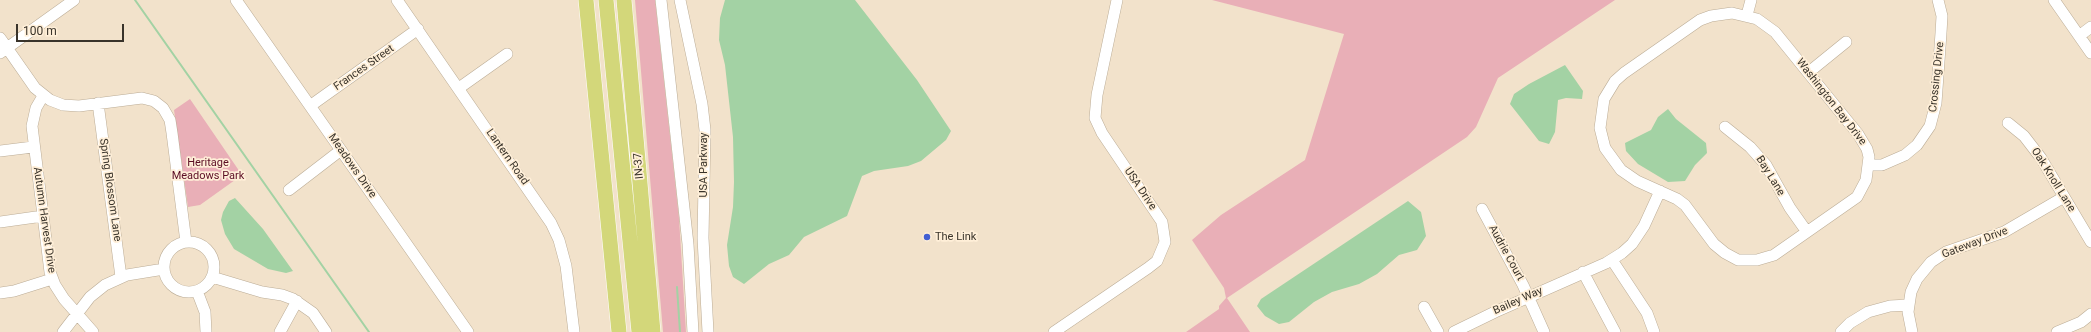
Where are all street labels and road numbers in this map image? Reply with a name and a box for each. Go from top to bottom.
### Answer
street label: Crossing Drive [1927,41,1947,113]
street label: Frances Street [331,42,397,94]
street label: Washington Bay Drive [1793,56,1869,148]
street label: Lantern Road [483,127,531,187]
street label: Meadows Drive [325,131,379,201]
street label: USA Parkway [697,132,711,198]
street label: Spring Blossom Lane [96,138,124,242]
street label: Oak Knoll Lane [2028,146,2078,214]
street label: IN-37 [631,152,647,180]
street label: Bay Lane [1753,154,1787,198]
street label: USA Drive [1121,165,1159,213]
street label: Autumn Harvest Drive [30,166,58,274]
street label: Audrie Court [1485,223,1527,283]
street label: Gateway Drive [1940,224,2010,262]
street label: Bailey Way [1491,284,1545,318]

